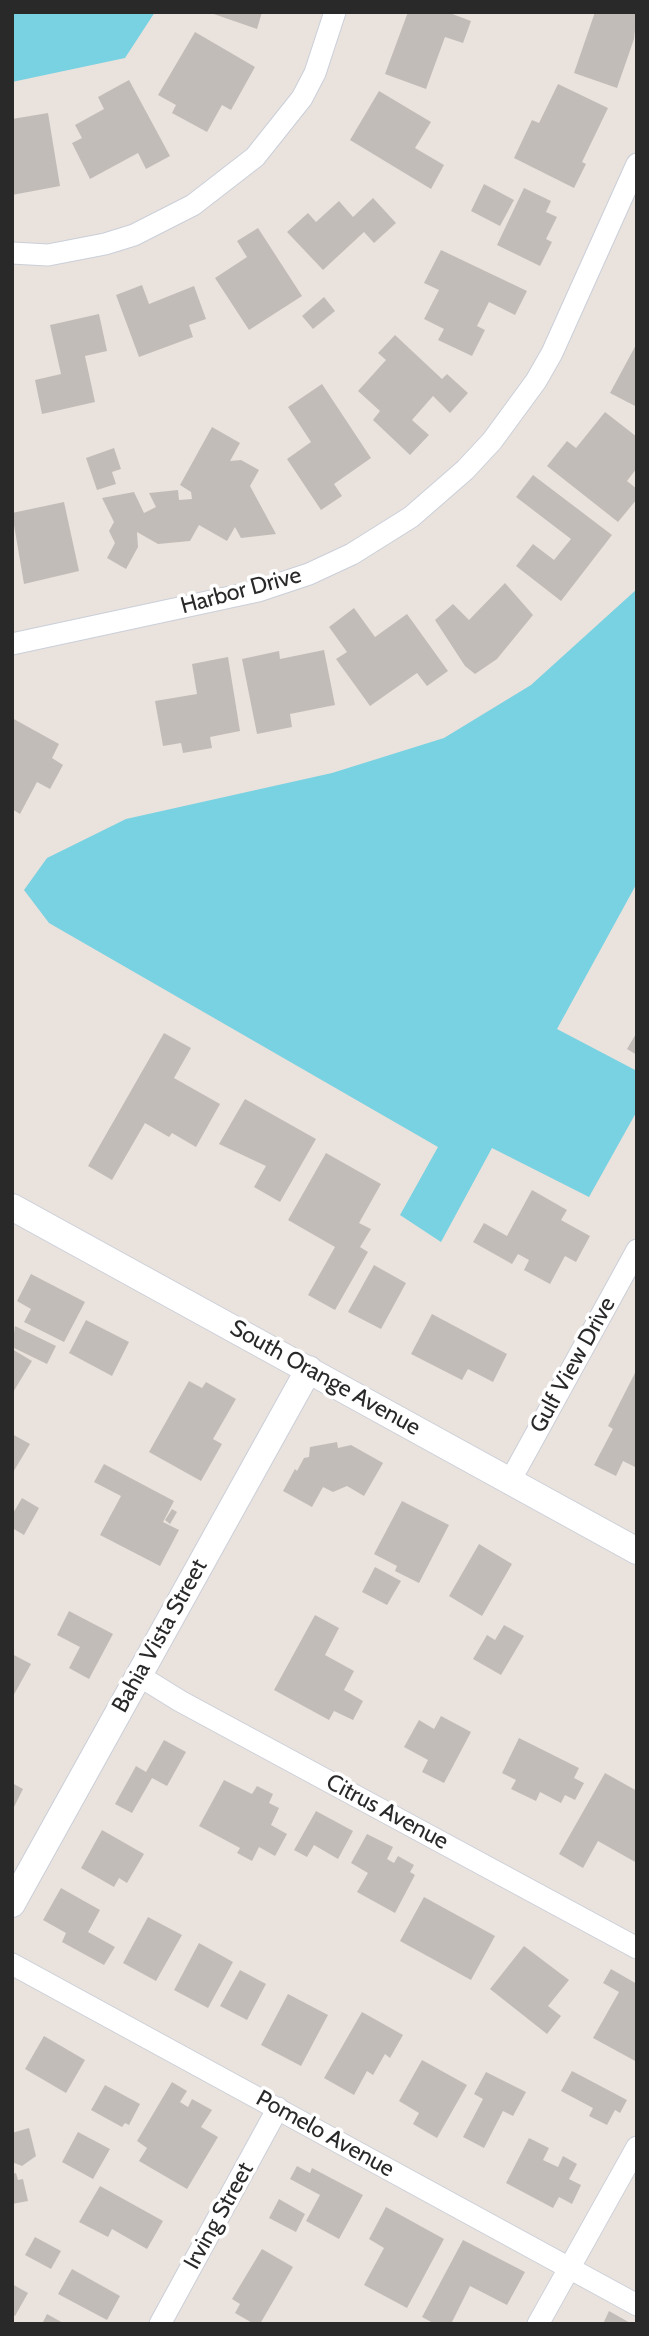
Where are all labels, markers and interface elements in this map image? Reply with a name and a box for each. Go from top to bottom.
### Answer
street label: Harbor Drive [178,562,304,620]
street label: Gulf View Drive [524,1292,622,1438]
street label: South Orange Avenue [225,1314,425,1442]
street label: Bahia Vista Street [107,1555,213,1717]
street label: Citrus Avenue [321,1768,453,1856]
street label: Pomelo Avenue [251,2085,399,2183]
street label: Irving Street [178,2158,260,2274]

